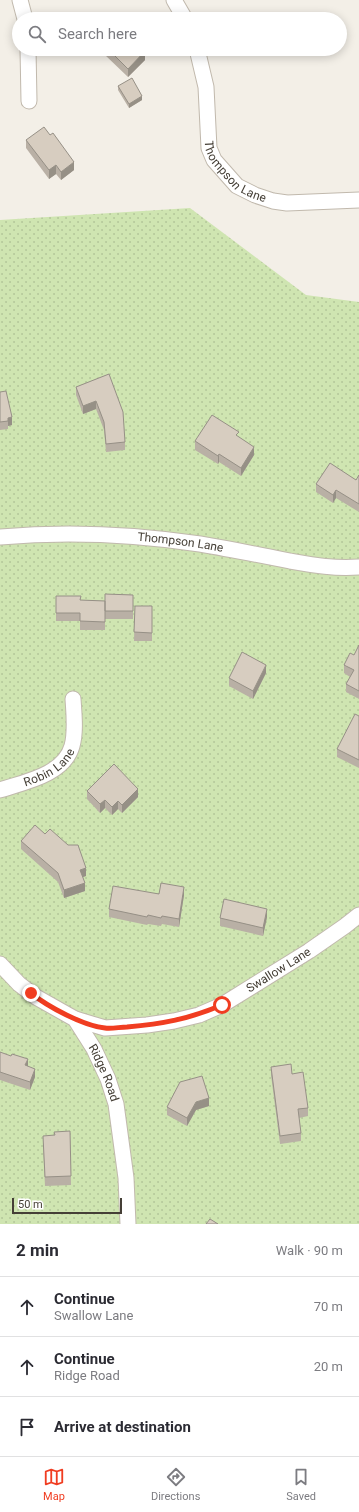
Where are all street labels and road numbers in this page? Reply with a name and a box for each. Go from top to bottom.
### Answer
street label: Thompson Lane [202,140,268,205]
street label: Thompson Lane [137,530,225,555]
street label: Robin Lane [22,746,77,789]
street label: Swallow Lane [244,945,313,995]
street label: Ridge Road [86,1041,122,1103]

